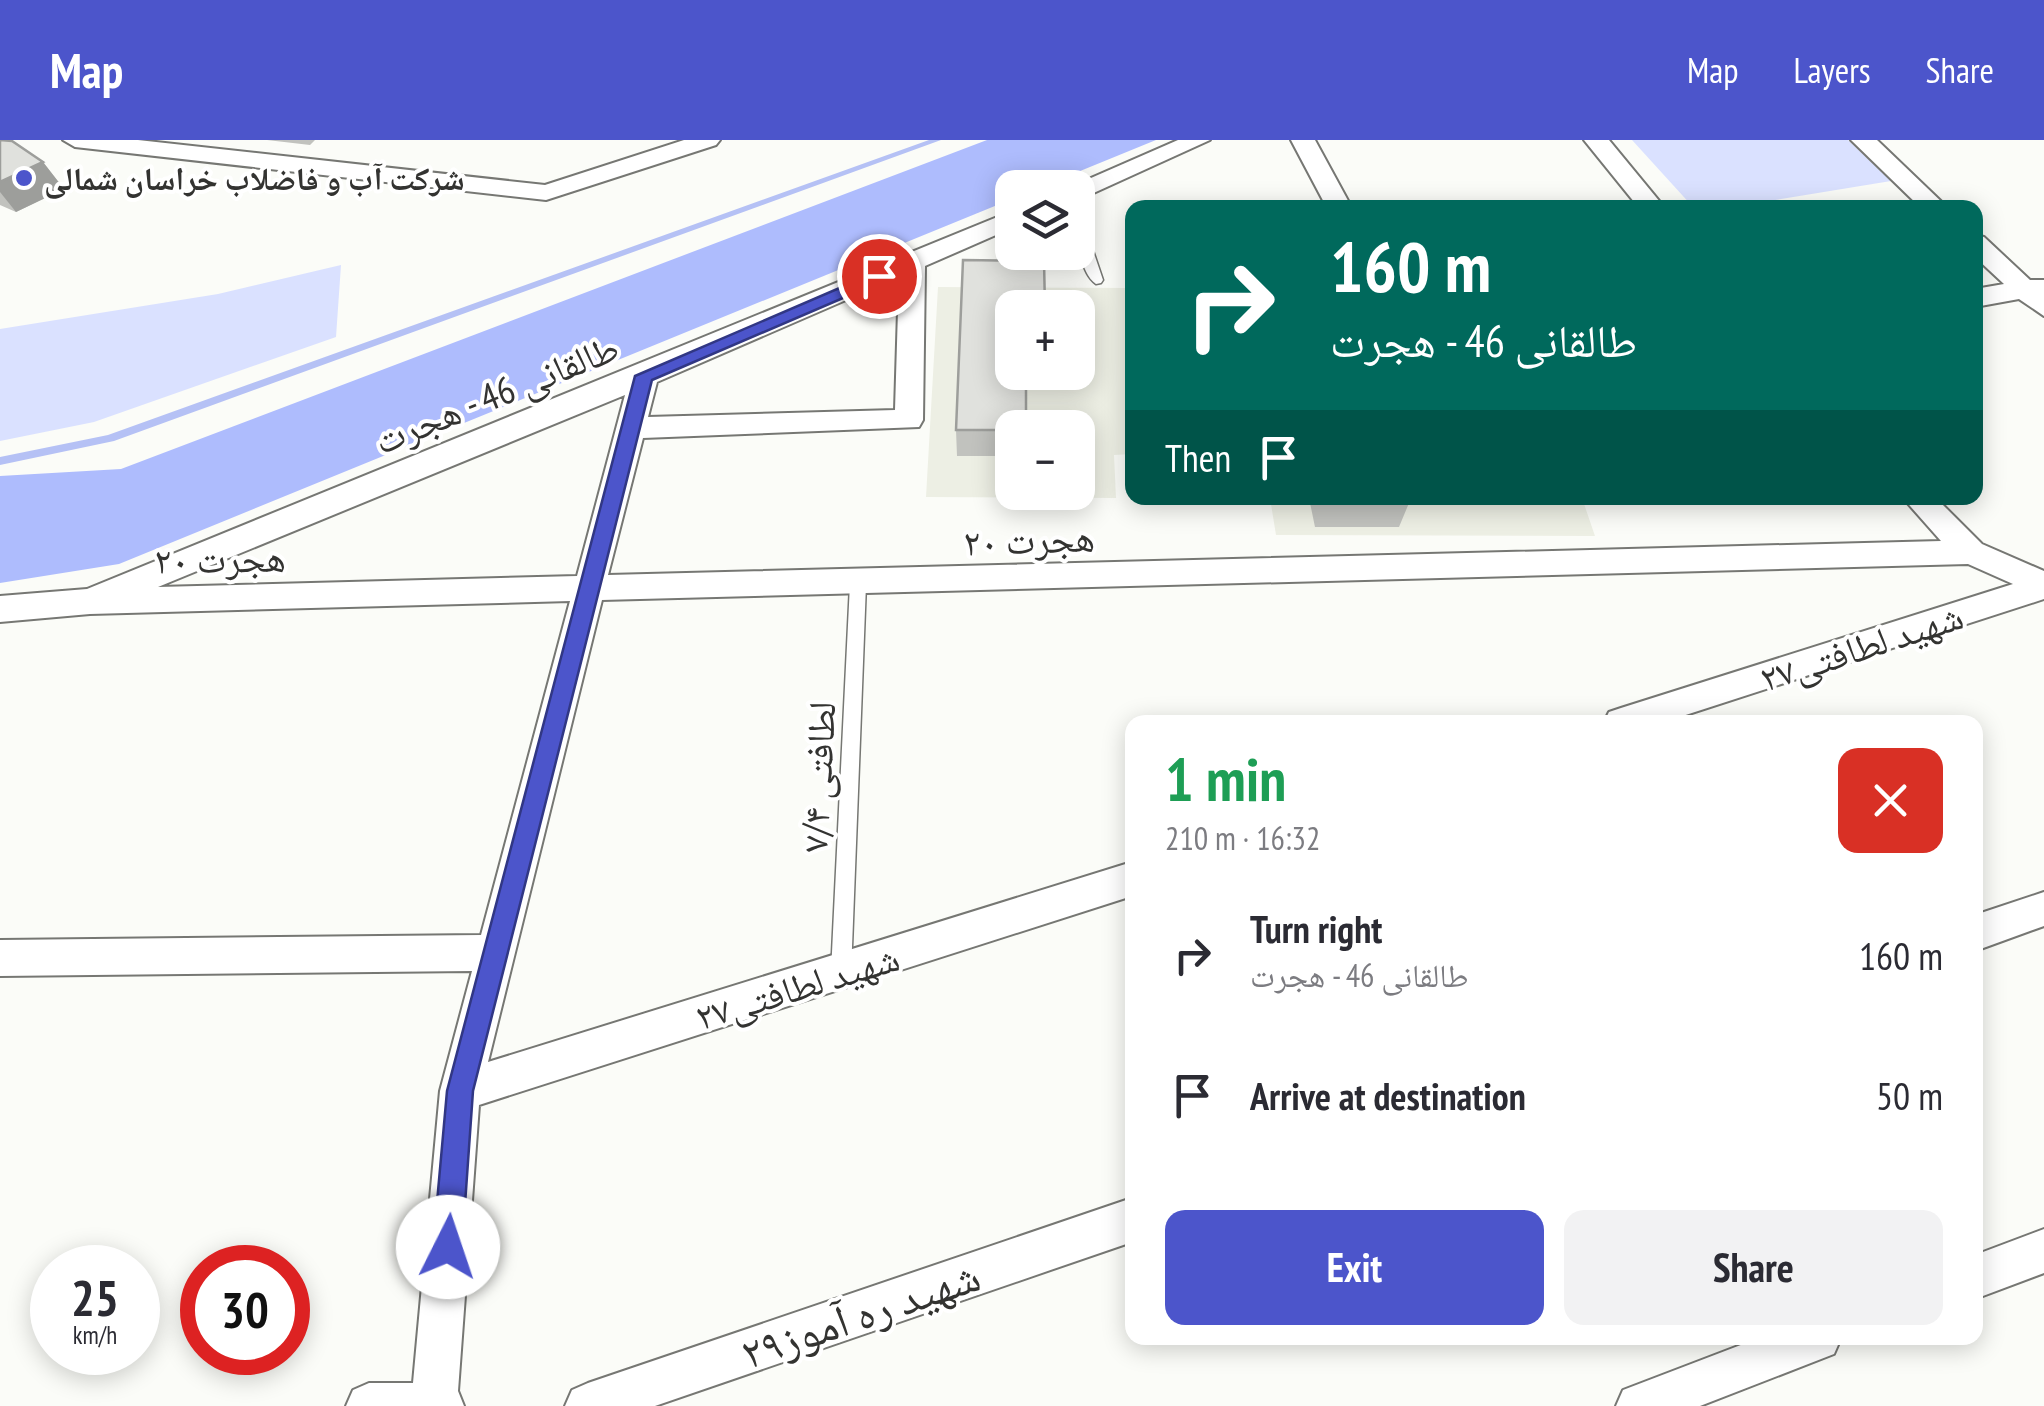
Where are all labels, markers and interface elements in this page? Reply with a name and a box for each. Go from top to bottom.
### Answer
text: Map [50,39,123,101]
text: Map [1687,47,1738,93]
text: Layers [1793,47,1871,93]
text: Share [1926,47,1994,93]
place label: شرکت آب و فاضلاب خراسان شمالی [44,157,465,199]
marker: شرکت آب و فاضلاب خراسان شمالی [13,167,35,189]
map controls [995,170,1095,510]
button: layers [995,170,1095,270]
text: 160 m [1330,221,1491,311]
pin [837,234,922,319]
icon: right [1165,240,1295,370]
icon: arrive [852,249,907,304]
button: + [995,290,1095,390]
text: طالقانی 46 - هجرت [1330,311,1637,369]
street label: طالقانی 46 - هجرت [367,322,625,464]
button: − [995,410,1095,510]
icon: arrive [1251,430,1306,485]
text: Then [1165,433,1231,482]
street label: هجرت ۲۰ [962,512,1096,566]
street label: هجرت ۲۰ [154,532,286,584]
street label: شهید لطافتی۲۷ [1753,590,1969,702]
street label: لطافتی ۷/۴ [789,700,845,854]
text: 1 min [1165,740,1286,818]
button: close [1838,748,1943,853]
text: 210 m · 16:32 [1165,817,1320,859]
text: Turn right [1250,904,1382,953]
icon: right [1165,928,1220,983]
text: 160 m [1859,931,1943,980]
street label: شهید لطافتی۲۷ [689,932,905,1040]
text: طالقانی 46 - هجرت [1250,954,1469,996]
icon: arrive [1165,1068,1220,1123]
text: Arrive at destination [1250,1071,1526,1120]
text: 50 m [1876,1071,1943,1120]
position arrow [396,1195,500,1299]
button: Exit [1165,1210,1544,1325]
button: Share [1564,1210,1943,1325]
speed limit sign: 30 [180,1245,310,1375]
street label: شهید ره آموز۲۹ [733,1245,987,1381]
text: 25 [71,1265,119,1330]
text: km/h [73,1319,117,1351]

